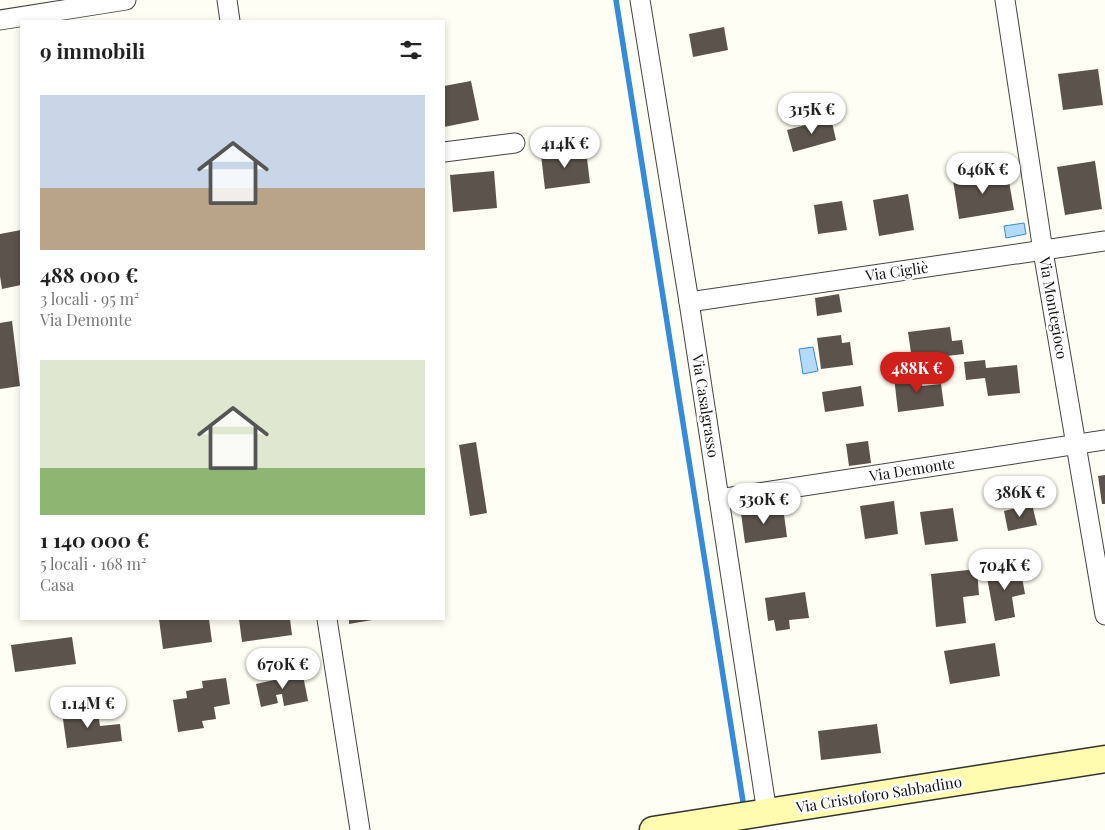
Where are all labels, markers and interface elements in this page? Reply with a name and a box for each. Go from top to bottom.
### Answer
text: 9 immobili [40,36,145,64]
icon: filters [397,36,425,64]
pin: 315K € [771,92,853,135]
text: 315K € [789,98,835,119]
pin: 414K € [524,126,606,169]
icon: home [188,128,278,218]
text: 414K € [541,132,589,153]
pin: 646K € [942,152,1024,195]
text: 646K € [957,158,1009,179]
street label: Via Montegioco [1035,254,1073,360]
street label: Via Cigliè [863,257,930,285]
text: 488 000 € [40,260,139,288]
text: 3 locali · 95 m² [40,288,139,309]
text: Via Demonte [40,309,132,330]
street label: Via Casalgrasso [688,352,724,459]
pin: 488K € [876,352,958,394]
text: 488K € [891,357,943,378]
icon: home [188,393,278,483]
street label: Via Demonte [867,452,956,486]
pin: 386K € [979,476,1061,518]
text: 386K € [995,481,1045,502]
pin: 530K € [723,482,805,525]
text: 530K € [739,488,789,509]
text: 1 140 000 € [40,525,149,553]
pin: 704K € [964,548,1046,591]
text: 5 locali · 168 m² [40,553,146,574]
text: 704K € [979,554,1031,575]
text: Casa [40,574,74,595]
pin: 670K € [242,648,324,690]
text: 670K € [257,653,309,674]
pin: 1.14M € [42,686,134,729]
text: 1.14M € [61,692,115,713]
street label: Via Cristoforo Sabbadino [794,771,963,817]

